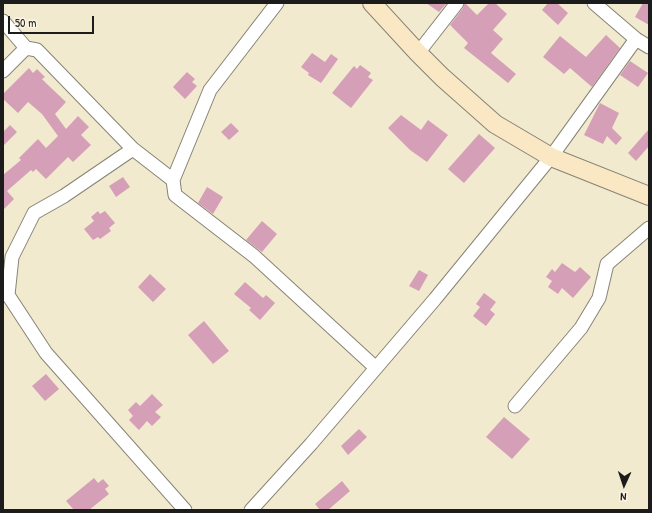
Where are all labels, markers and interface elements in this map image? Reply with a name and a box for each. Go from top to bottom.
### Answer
scale bar [10,8,96,34]
text: 50 m [15,14,36,31]
north arrow [604,465,644,505]
text: N [620,490,627,504]

